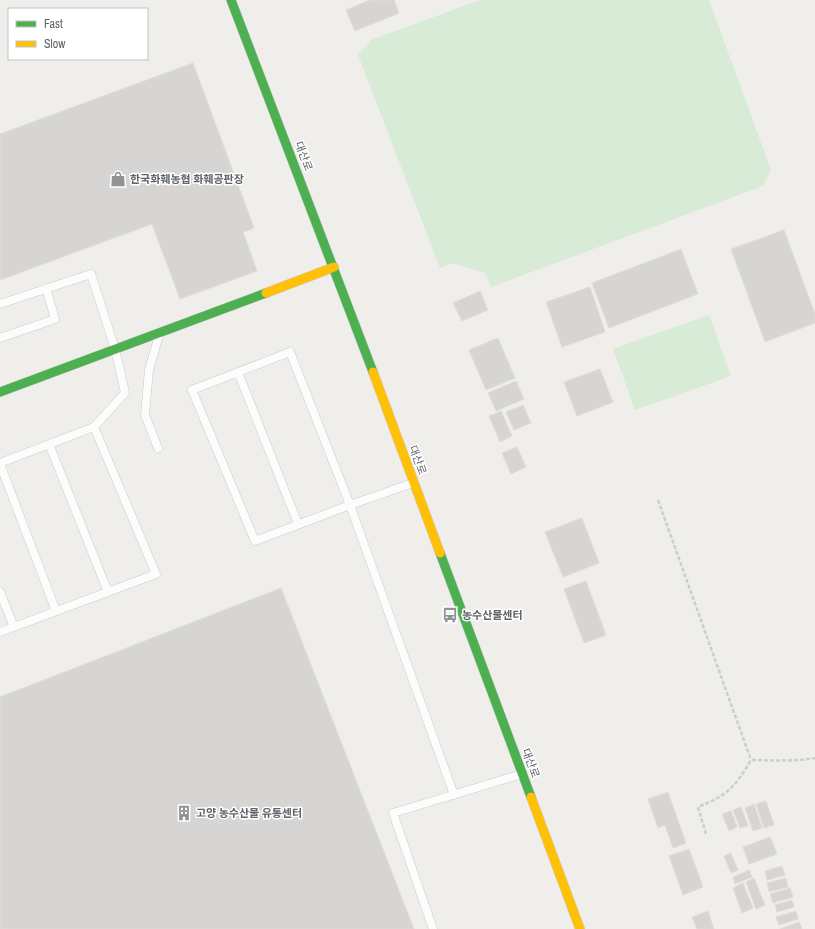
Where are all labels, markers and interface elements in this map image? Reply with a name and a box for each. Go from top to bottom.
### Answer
legend [8,8,148,60]
text: Fast [44,16,63,32]
text: Slow [44,36,66,52]
street label: 대산로 [292,139,316,173]
shop icon: 한국화훼농협 화훼공판장 [109,170,127,188]
place label: 한국화훼농협 화훼공판장 [130,172,244,186]
street label: 대산로 [406,443,430,477]
bus stop icon: 농수산물센터 [441,606,459,624]
place label: 농수산물센터 [462,608,523,622]
street label: 대산로 [519,746,543,780]
building icon: 고양 농수산물 유통센터 [175,804,193,822]
place label: 고양 농수산물 유통센터 [196,806,302,820]

